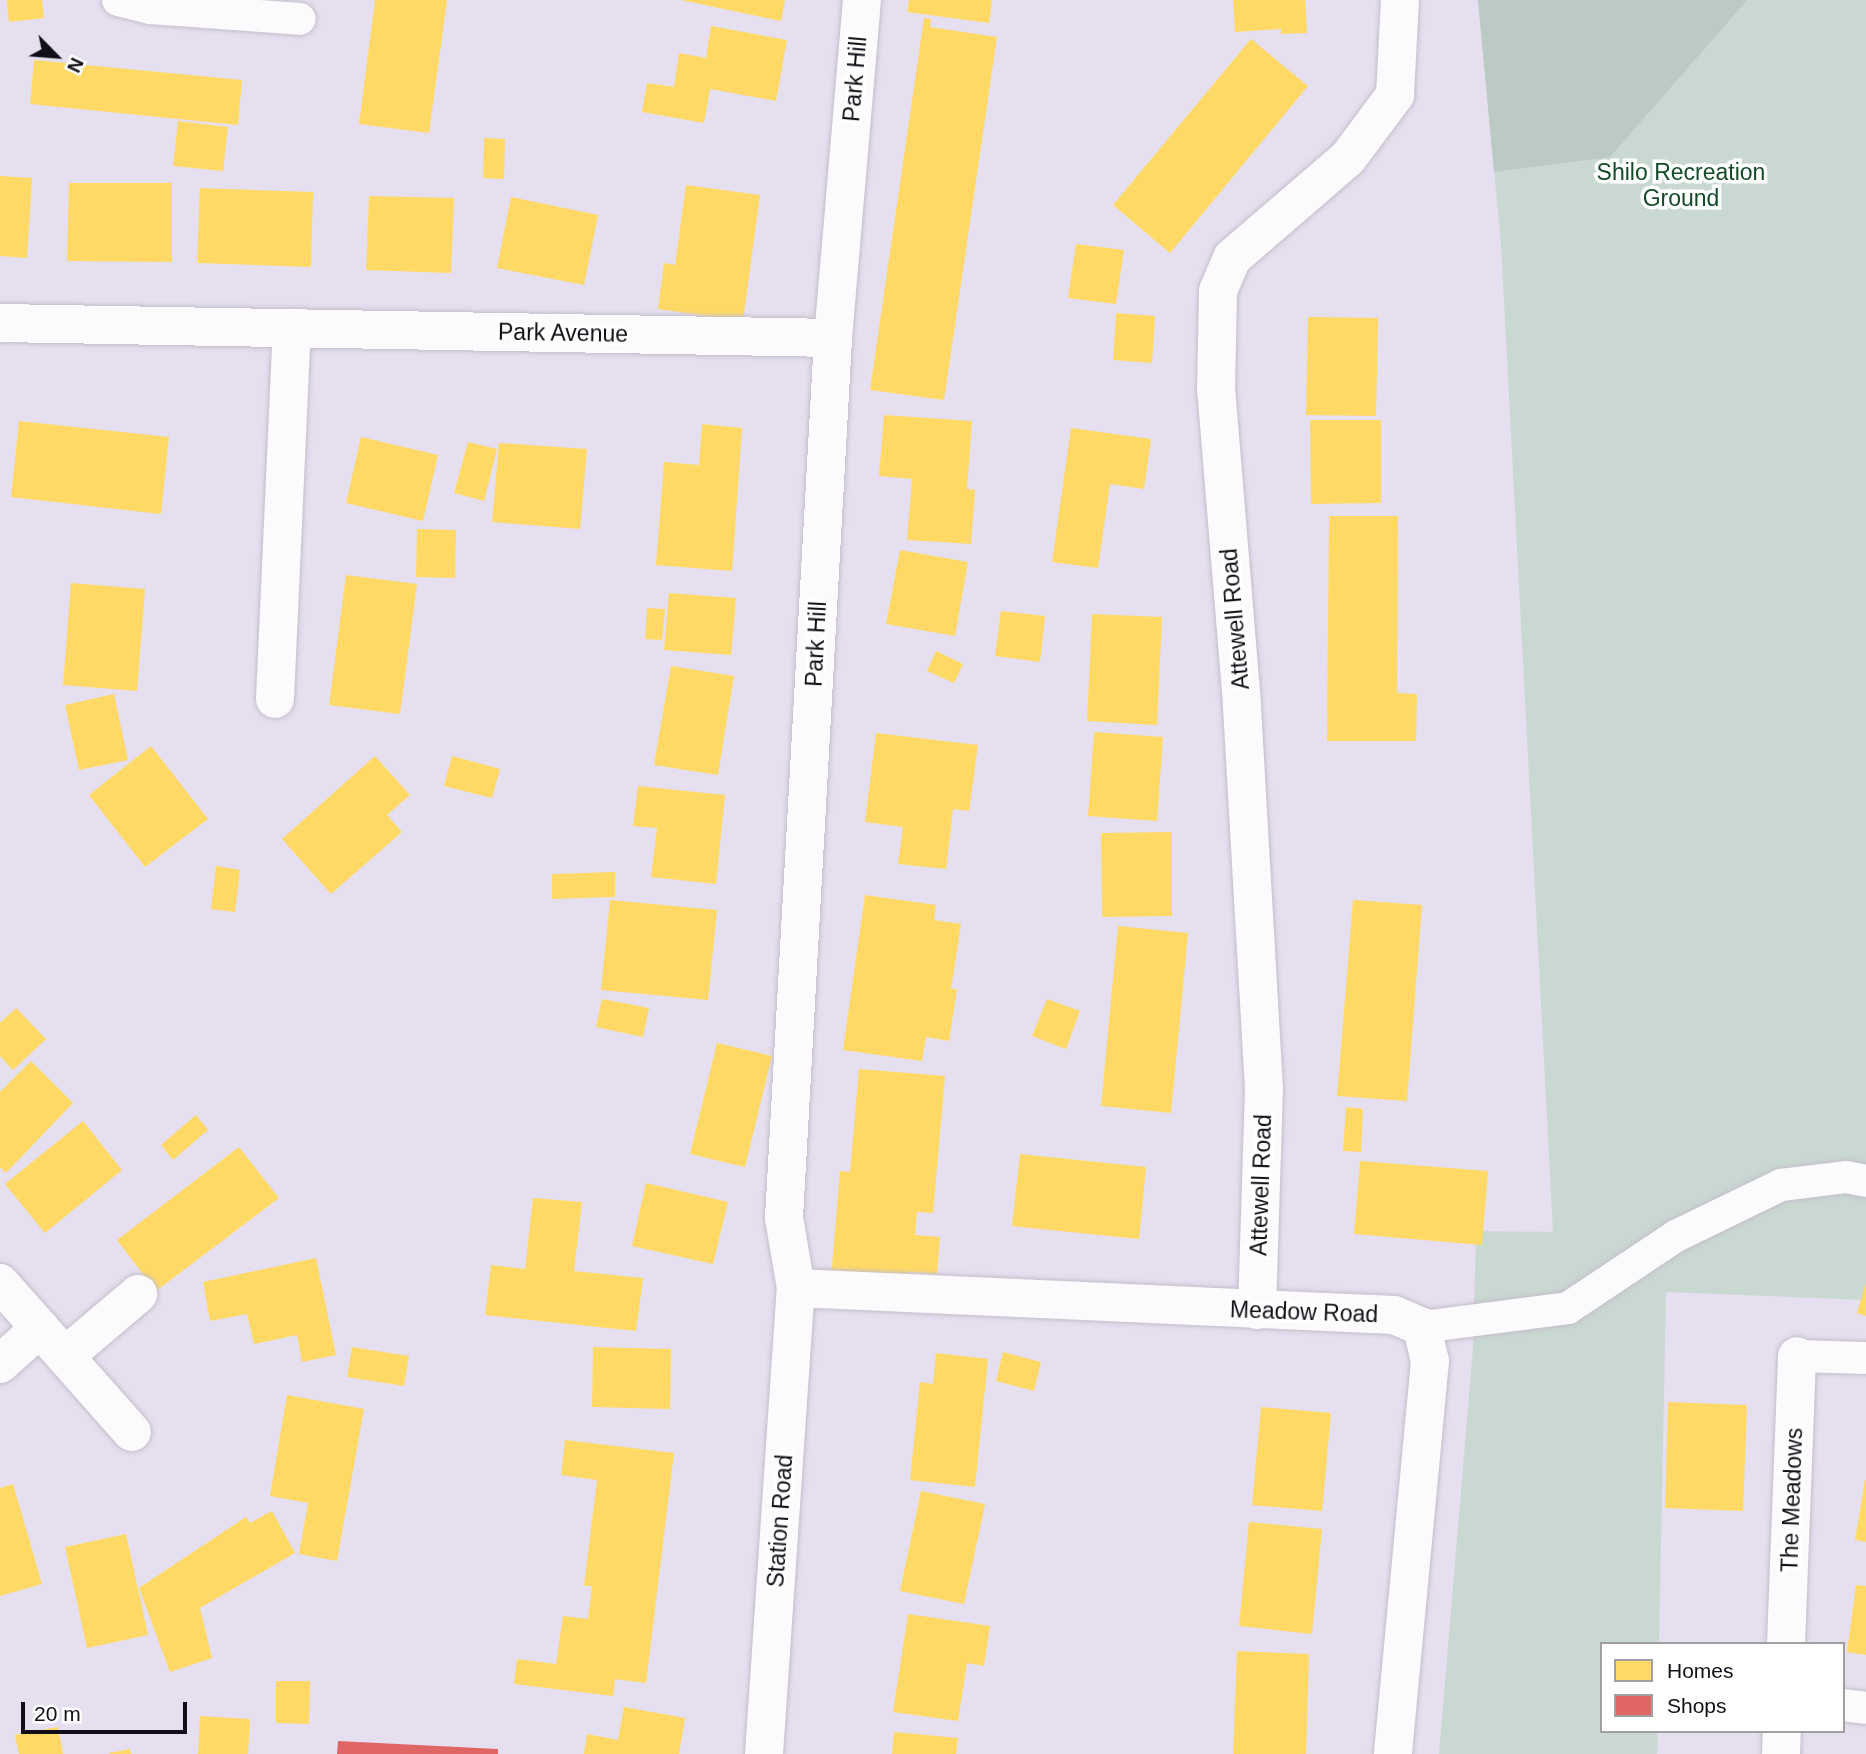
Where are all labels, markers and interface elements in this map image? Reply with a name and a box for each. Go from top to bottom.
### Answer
north arrow [21,21,91,91]
street label: Park Hill [838,35,872,123]
text: N [63,54,88,76]
park label: Shilo Recreation Ground [1597,158,1765,212]
street label: Park Avenue [497,318,629,348]
street label: Attewell Road [1215,547,1255,691]
street label: Park Hill [800,601,832,687]
street label: Attewell Road [1245,1114,1277,1256]
street label: Meadow Road [1229,1296,1379,1328]
street label: The Meadows [1776,1427,1808,1573]
street label: Station Road [762,1454,798,1588]
legend [1600,1642,1845,1733]
text: Homes [1667,1659,1734,1682]
scale bar [24,1688,191,1732]
text: Shops [1667,1694,1727,1717]
text: 20 m [34,1702,81,1725]

